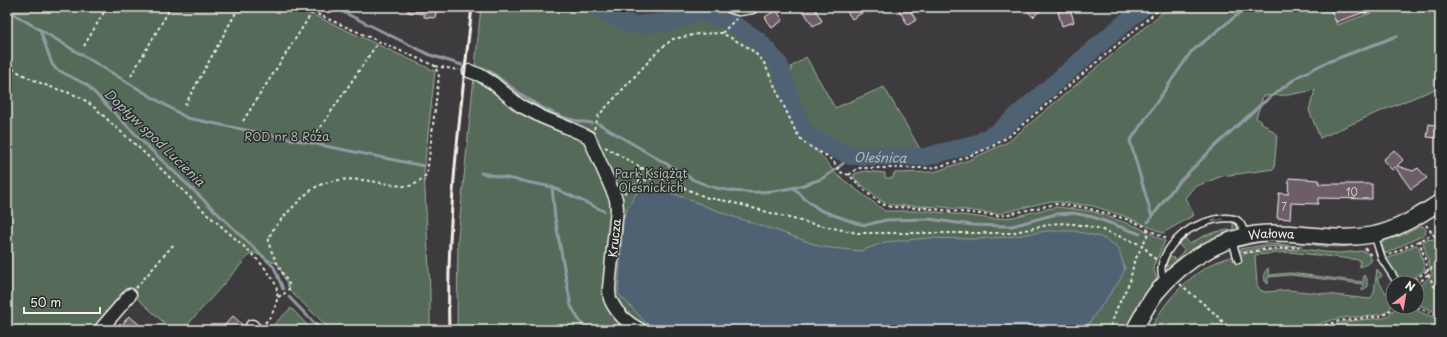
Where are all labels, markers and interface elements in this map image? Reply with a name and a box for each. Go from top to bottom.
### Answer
water label: Dopływ spod Lucienia [100,84,210,191]
park label: ROD nr 8 Róża [244,127,330,145]
water label: Oleśnica [854,147,908,166]
park label: Park Książąt Oleśnickich [615,164,688,196]
house number: 10 [1346,184,1358,199]
house number: 7 [1281,199,1287,214]
street label: Krucza [603,217,625,258]
one-way arrow [1211,217,1223,223]
street label: Wałowa [1247,224,1296,244]
north arrow [1385,275,1425,315]
text: N [1402,276,1419,296]
scale bar [24,289,100,315]
text: 50 m [30,293,61,311]

